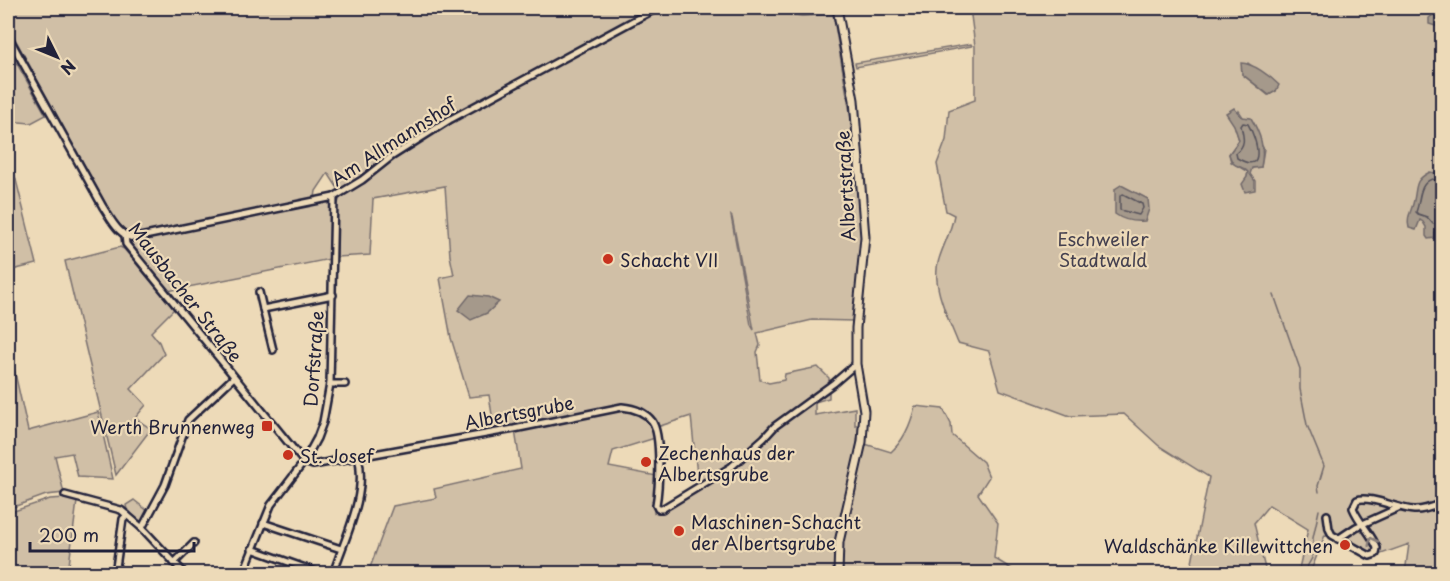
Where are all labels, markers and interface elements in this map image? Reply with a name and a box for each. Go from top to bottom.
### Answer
north arrow [27,27,87,87]
text: N [56,55,82,81]
street label: Am Allmannshof [325,89,463,192]
street label: Albertstraße [829,130,861,242]
street label: Mausbacher Straße [123,216,249,368]
park label: Eschweiler Stadtwald [1057,225,1149,273]
place label: Schacht VII [620,246,718,273]
marker: Schacht VII [601,252,615,266]
street label: Dorfstraße [296,310,330,408]
street label: Albertsgrube [462,388,576,436]
place label: Werth Brunnenweg [90,413,255,440]
marker: Werth Brunnenweg [260,419,274,433]
place label: Zechenhaus der Albertsgrube [658,439,795,487]
place label: St. Josef [300,442,375,469]
marker: St. Josef [281,448,295,462]
marker: Zechenhaus der Albertsgrube [639,455,653,469]
place label: Maschinen-Schacht der Albertsgrube [691,508,862,556]
scale bar [30,515,194,553]
text: 200 m [39,521,99,548]
marker: Maschinen-Schacht der Albertsgrube [672,524,686,538]
place label: Waldschänke Killewittchen [1104,532,1333,559]
one-way arrow [1368,536,1380,547]
marker: Waldschänke Killewittchen [1338,538,1352,552]

